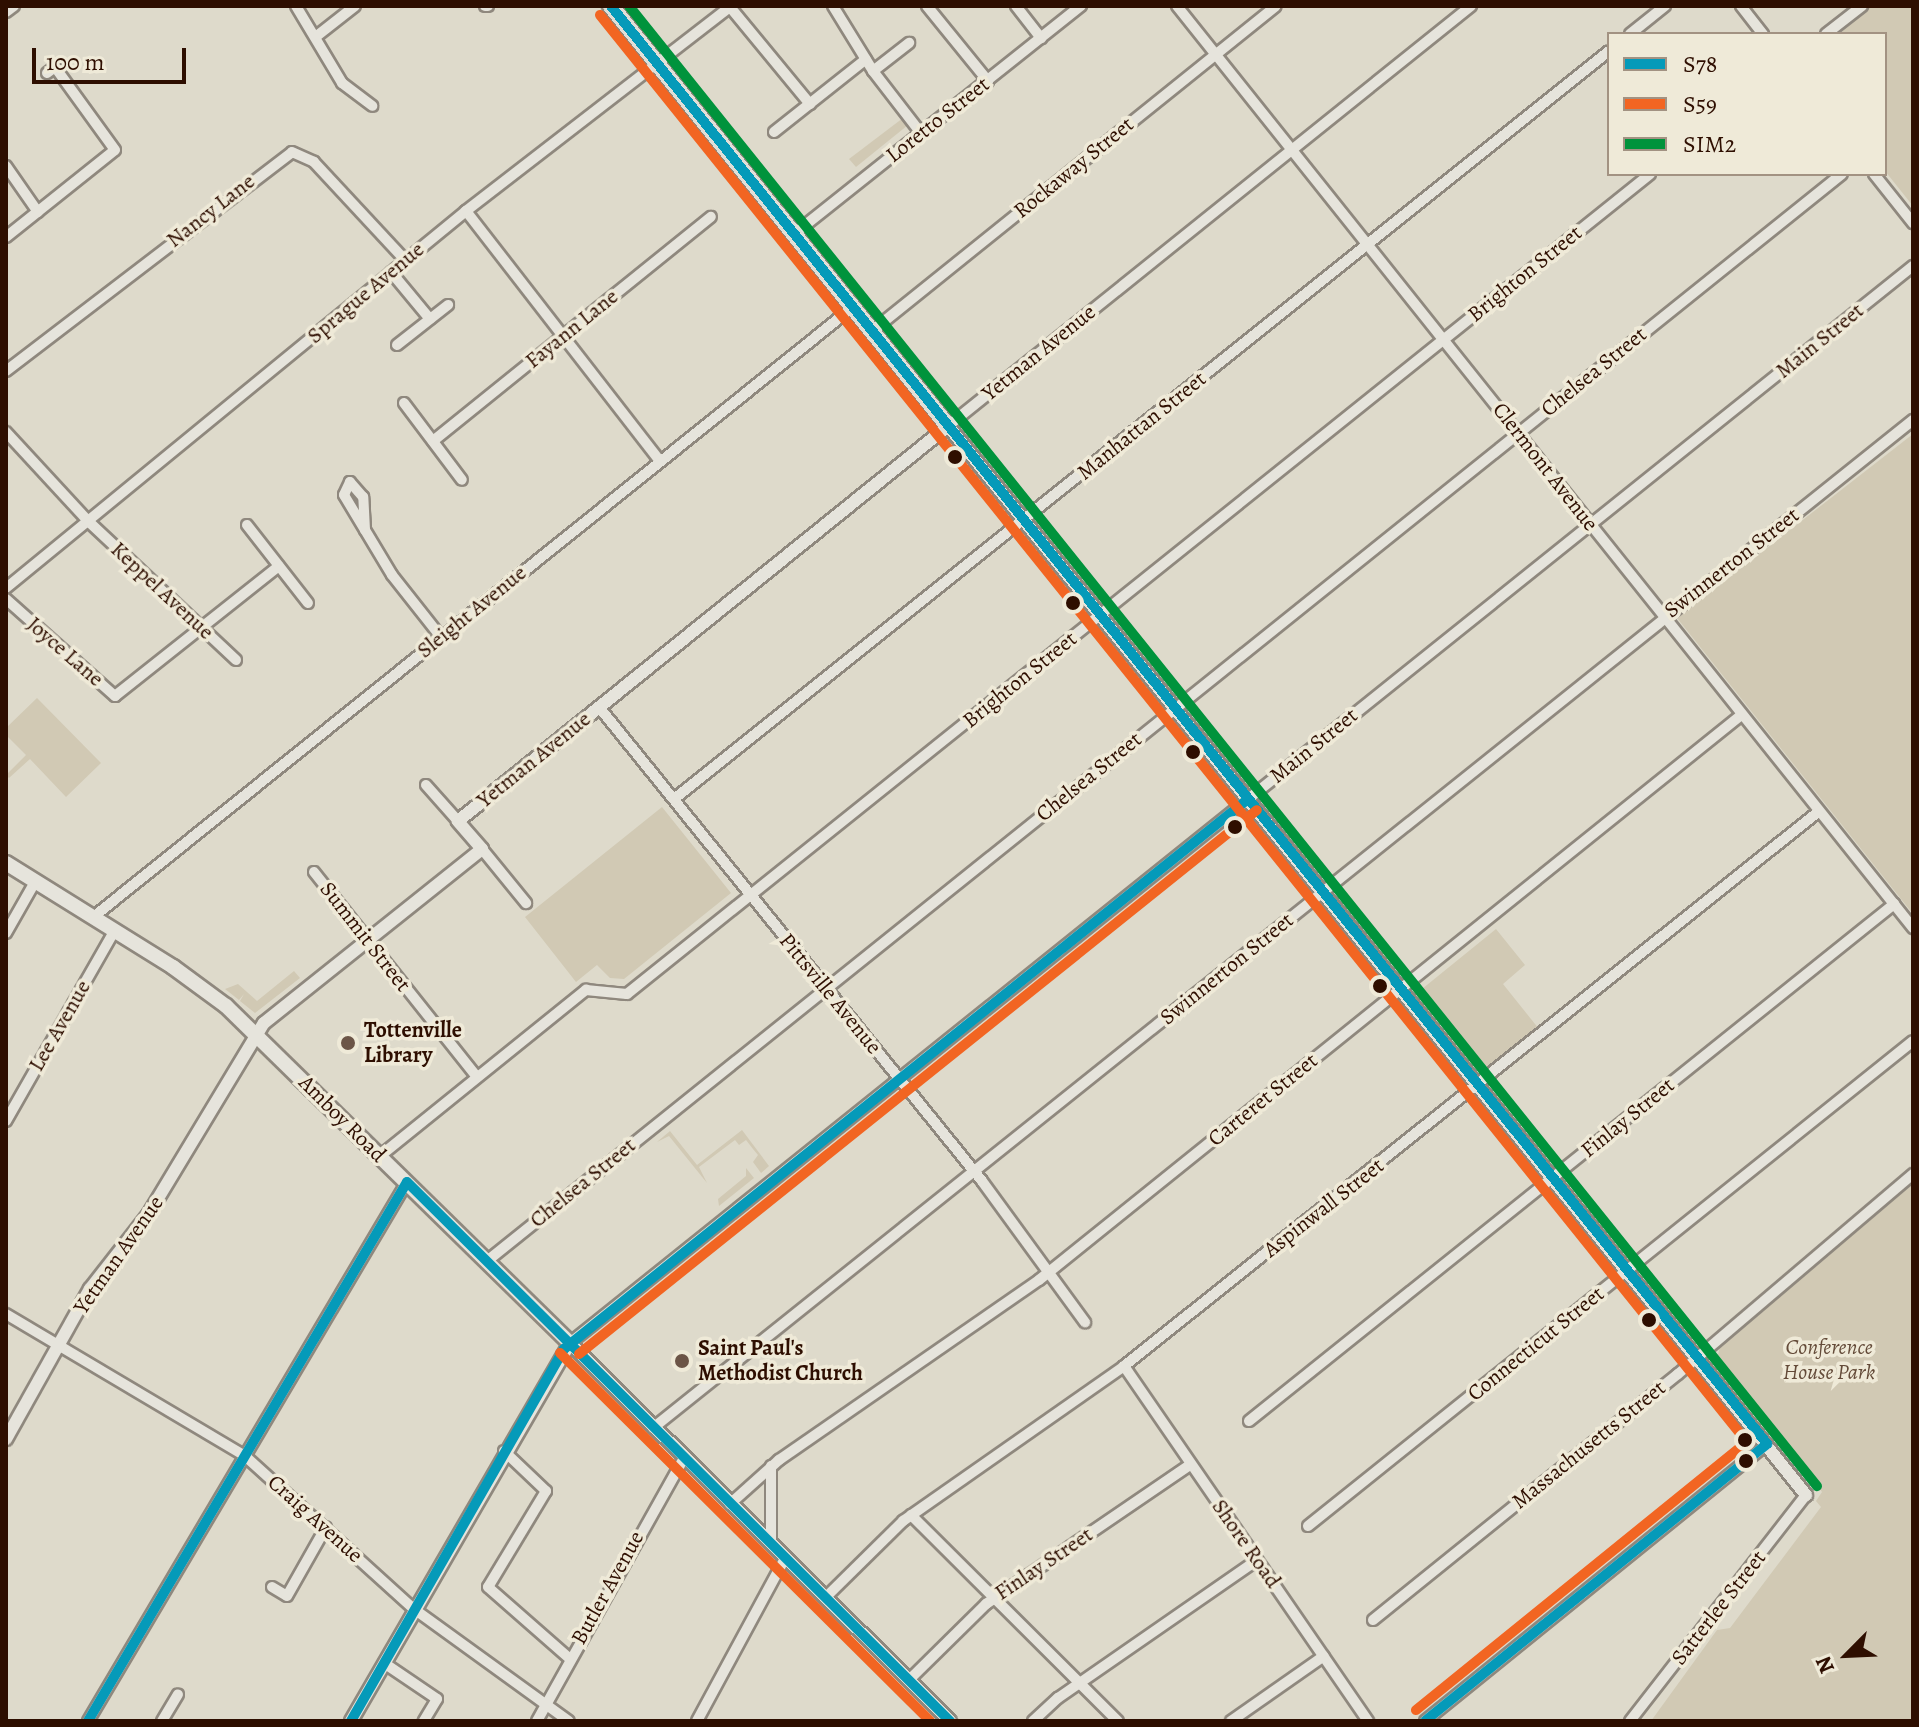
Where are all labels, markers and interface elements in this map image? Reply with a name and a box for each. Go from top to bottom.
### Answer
scale bar [36,32,190,82]
legend [1607,32,1887,176]
text: 100 m [46,46,105,78]
text: S78 [1683,48,1717,80]
street label: Loretto Street [881,71,995,169]
text: S59 [1683,88,1717,120]
street label: Rockaway Street [1009,112,1139,224]
text: SIM2 [1683,128,1736,160]
street label: Nancy Lane [162,168,260,254]
street label: Brighton Street [1463,220,1587,328]
street label: Sprague Avenue [302,236,430,350]
street label: Fayann Lane [520,284,624,374]
street label: Main Street [1771,298,1869,384]
street label: Yetman Avenue [977,299,1101,407]
street label: Chelsea Street [1536,321,1652,423]
street label: Manhattan Street [1072,366,1212,486]
street label: Clermont Avenue [1487,397,1603,537]
unlabelled marker [947,449,963,465]
street label: Swinnerton Street [1659,502,1805,624]
street label: Keppel Avenue [105,537,219,645]
street label: Sleight Avenue [412,560,532,664]
unlabelled marker [1065,595,1081,611]
street label: Joyce Lane [21,612,109,692]
street label: Brighton Street [958,626,1082,734]
street label: Main Street [1265,703,1363,789]
street label: Yetman Avenue [472,706,596,814]
street label: Chelsea Street [1031,726,1147,828]
unlabelled marker [1185,744,1201,760]
unlabelled marker [1227,819,1243,835]
street label: Summit Street [314,877,416,997]
street label: Swinnerton Street [1155,907,1299,1031]
street label: Pittsville Avenue [773,928,887,1060]
street label: Lee Avenue [23,976,97,1076]
unlabelled marker [1372,978,1388,994]
place label: Tottenville Library [364,1017,462,1068]
marker: Tottenville Library [339,1034,357,1052]
street label: Carteret Street [1203,1048,1323,1152]
street label: Amboy Road [293,1070,391,1168]
street label: Finlay Street [1576,1072,1680,1164]
street label: Chelsea Street [525,1132,641,1234]
street label: Aspinwall Street [1258,1153,1390,1263]
street label: Yetman Avenue [68,1191,170,1319]
street label: Connecticut Street [1462,1281,1610,1407]
unlabelled marker [1641,1312,1657,1328]
park label: Conference House Park [1783,1334,1875,1386]
place label: Saint Paul's Methodist Church [698,1335,863,1386]
marker: Saint Paul's Methodist Church [673,1352,691,1370]
street label: Massachusetts Street [1507,1375,1671,1515]
unlabelled marker [1737,1432,1753,1448]
unlabelled marker [1738,1453,1754,1469]
street label: Craig Avenue [262,1469,368,1569]
street label: Shore Road [1206,1495,1286,1593]
street label: Finlay Street [990,1522,1098,1606]
street label: Butler Avenue [566,1527,650,1649]
street label: Satterlee Street [1666,1546,1772,1670]
north arrow [1807,1615,1887,1695]
text: N [1808,1651,1842,1678]

